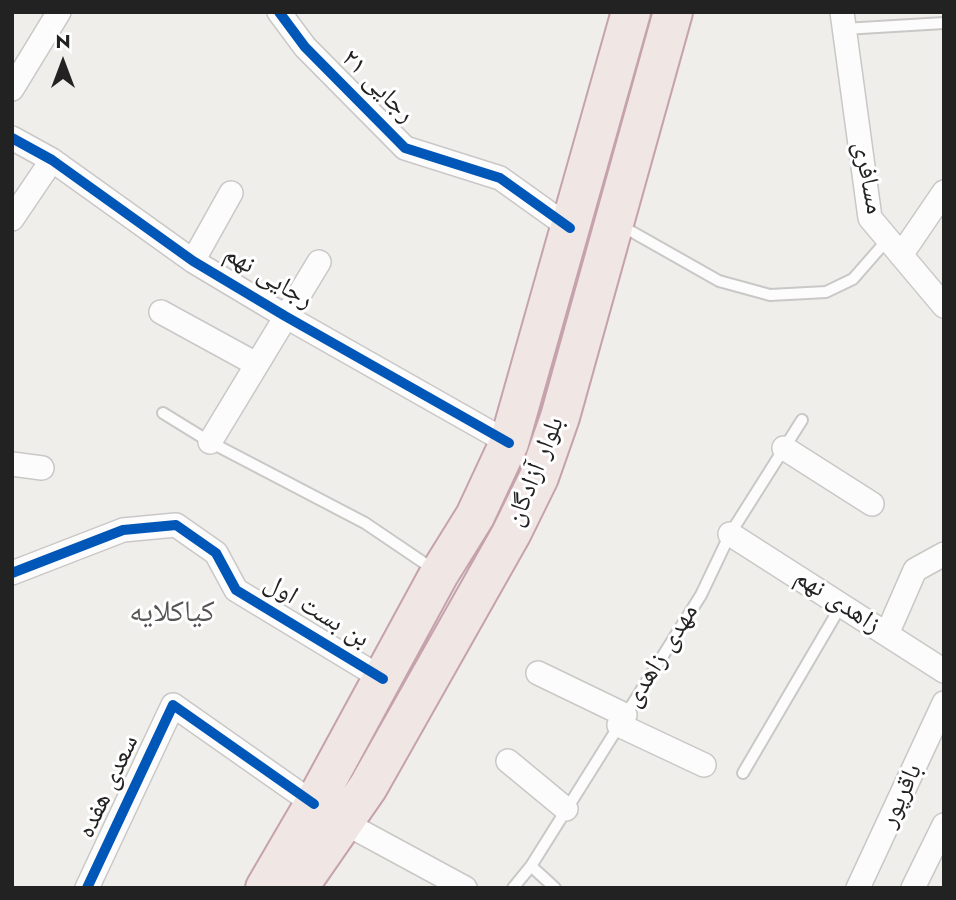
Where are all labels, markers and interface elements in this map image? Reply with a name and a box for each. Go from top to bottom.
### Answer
north arrow [28,28,98,98]
text: N [55,28,71,55]
street label: رجایی ۲۱ [334,44,420,130]
street label: مسافری [845,139,889,217]
street label: رجایی نهم [218,239,318,317]
street label: بلوار آزادگان [500,413,572,531]
street label: زاهدی نهم [788,563,886,641]
street label: بن بست اول [258,568,374,656]
district label: کیاکلایه [129,596,215,632]
street label: مهدی زاهدی [618,599,706,713]
street label: سعدی هفده [72,730,146,844]
street label: باقرپور [874,759,930,833]

